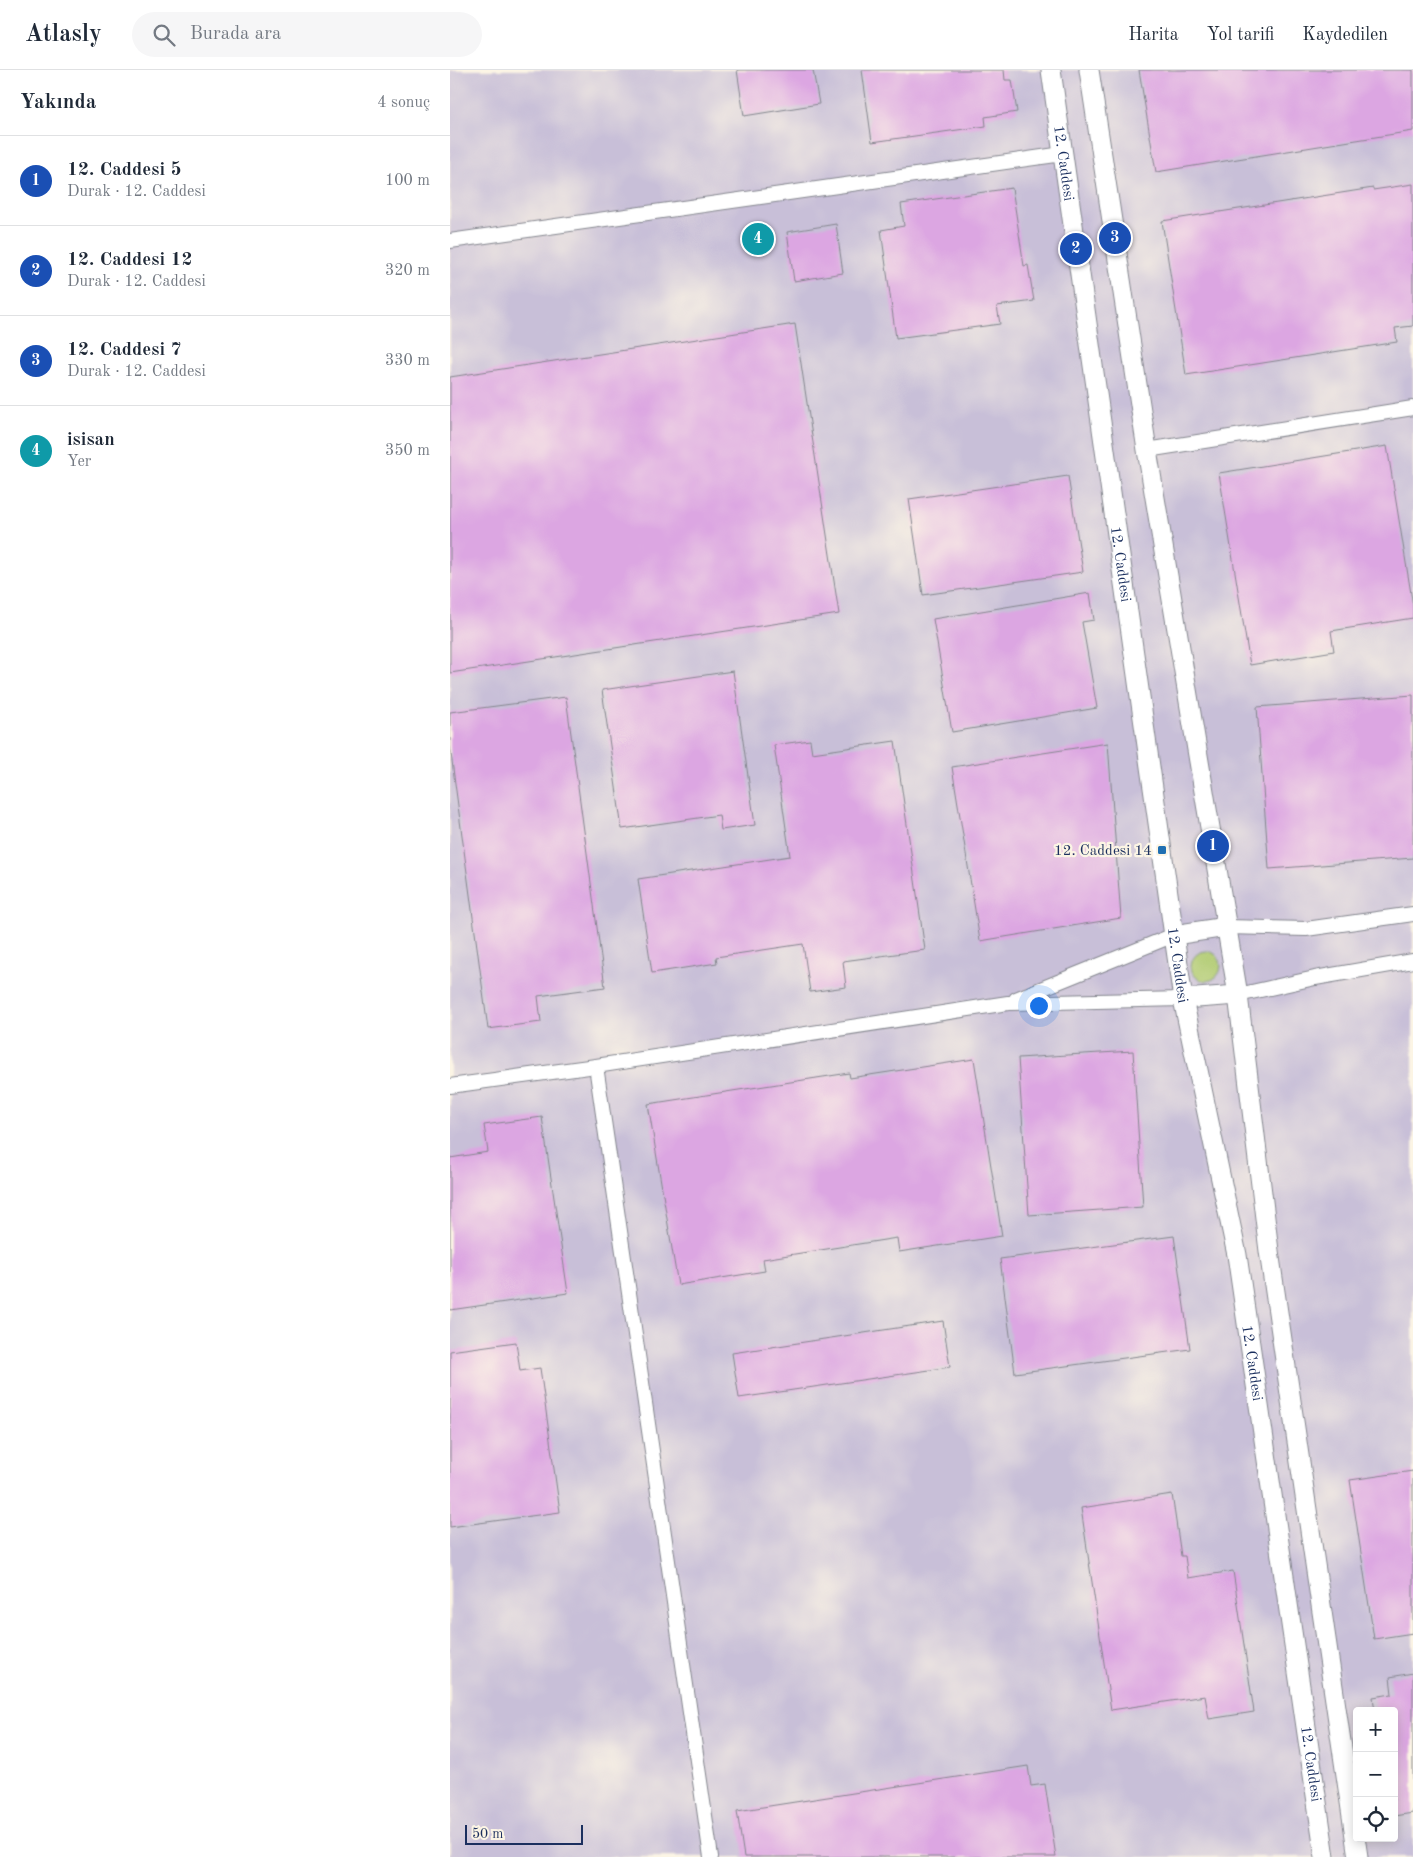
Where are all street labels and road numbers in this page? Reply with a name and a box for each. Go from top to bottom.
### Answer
street label: 12. Caddesi [1050,124,1076,202]
street label: 12. Caddesi [1107,525,1133,603]
street label: 12. Caddesi [1164,926,1190,1005]
street label: 12. Caddesi [1238,1324,1264,1402]
street label: 12. Caddesi [1297,1725,1323,1803]

